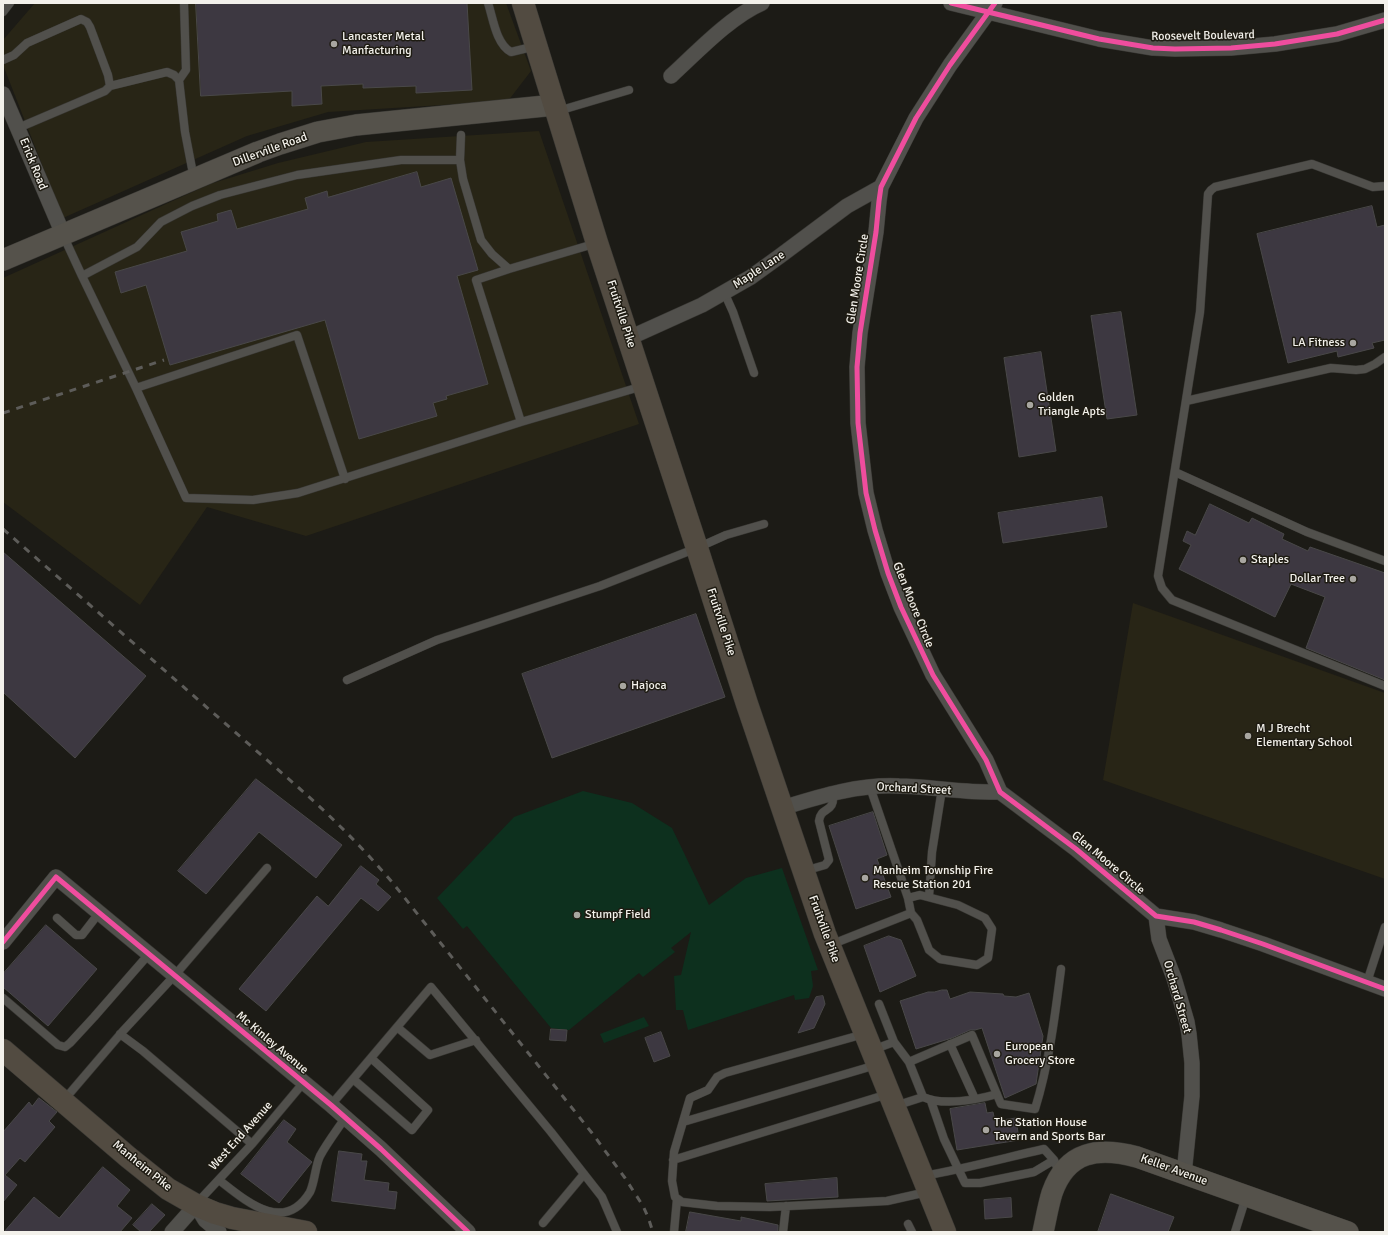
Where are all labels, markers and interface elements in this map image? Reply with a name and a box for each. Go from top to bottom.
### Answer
street label: Roosevelt Boulevard [1151,28,1255,44]
place label: Lancaster Metal Manfacturing [342,30,424,58]
marker: Lancaster Metal Manfacturing [329,39,339,49]
street label: Dillerville Road [231,130,309,170]
street label: Erick Road [16,136,50,192]
street label: Glen Moore Circle [844,233,872,325]
street label: Maple Lane [730,248,788,292]
street label: Fruitville Pike [603,278,639,350]
place label: LA Fitness [1292,336,1345,350]
marker: LA Fitness [1348,338,1358,348]
place label: Golden Triangle Apts [1038,391,1105,419]
marker: Golden Triangle Apts [1025,400,1035,410]
place label: Staples [1251,553,1289,567]
marker: Staples [1238,555,1248,565]
street label: Glen Moore Circle [889,560,937,650]
place label: Dollar Tree [1289,572,1345,586]
marker: Dollar Tree [1348,574,1358,584]
street label: Fruitville Pike [703,586,739,658]
place label: Hajoca [631,679,667,693]
marker: Hajoca [618,681,628,691]
place label: M J Brecht Elementary School [1256,722,1352,750]
marker: M J Brecht Elementary School [1243,731,1253,741]
street label: Orchard Street [876,780,952,798]
street label: Glen Moore Circle [1068,828,1148,898]
place label: Manheim Township Fire Rescue Station 201 [873,864,993,892]
marker: Manheim Township Fire Rescue Station 201 [860,873,870,883]
street label: Fruitville Pike [805,894,843,964]
place label: Stumpf Field [585,908,650,922]
marker: Stumpf Field [572,910,582,920]
street label: Orchard Street [1160,959,1194,1035]
street label: Mc Kinley Avenue [233,1009,311,1077]
place label: European Grocery Store [1005,1040,1075,1068]
marker: European Grocery Store [992,1049,1002,1059]
street label: West End Avenue [206,1099,276,1173]
place label: The Station House Tavern and Sports Bar [994,1116,1105,1144]
marker: The Station House Tavern and Sports Bar [981,1125,991,1135]
street label: Manheim Pike [109,1138,175,1194]
street label: Keller Avenue [1138,1151,1210,1189]

